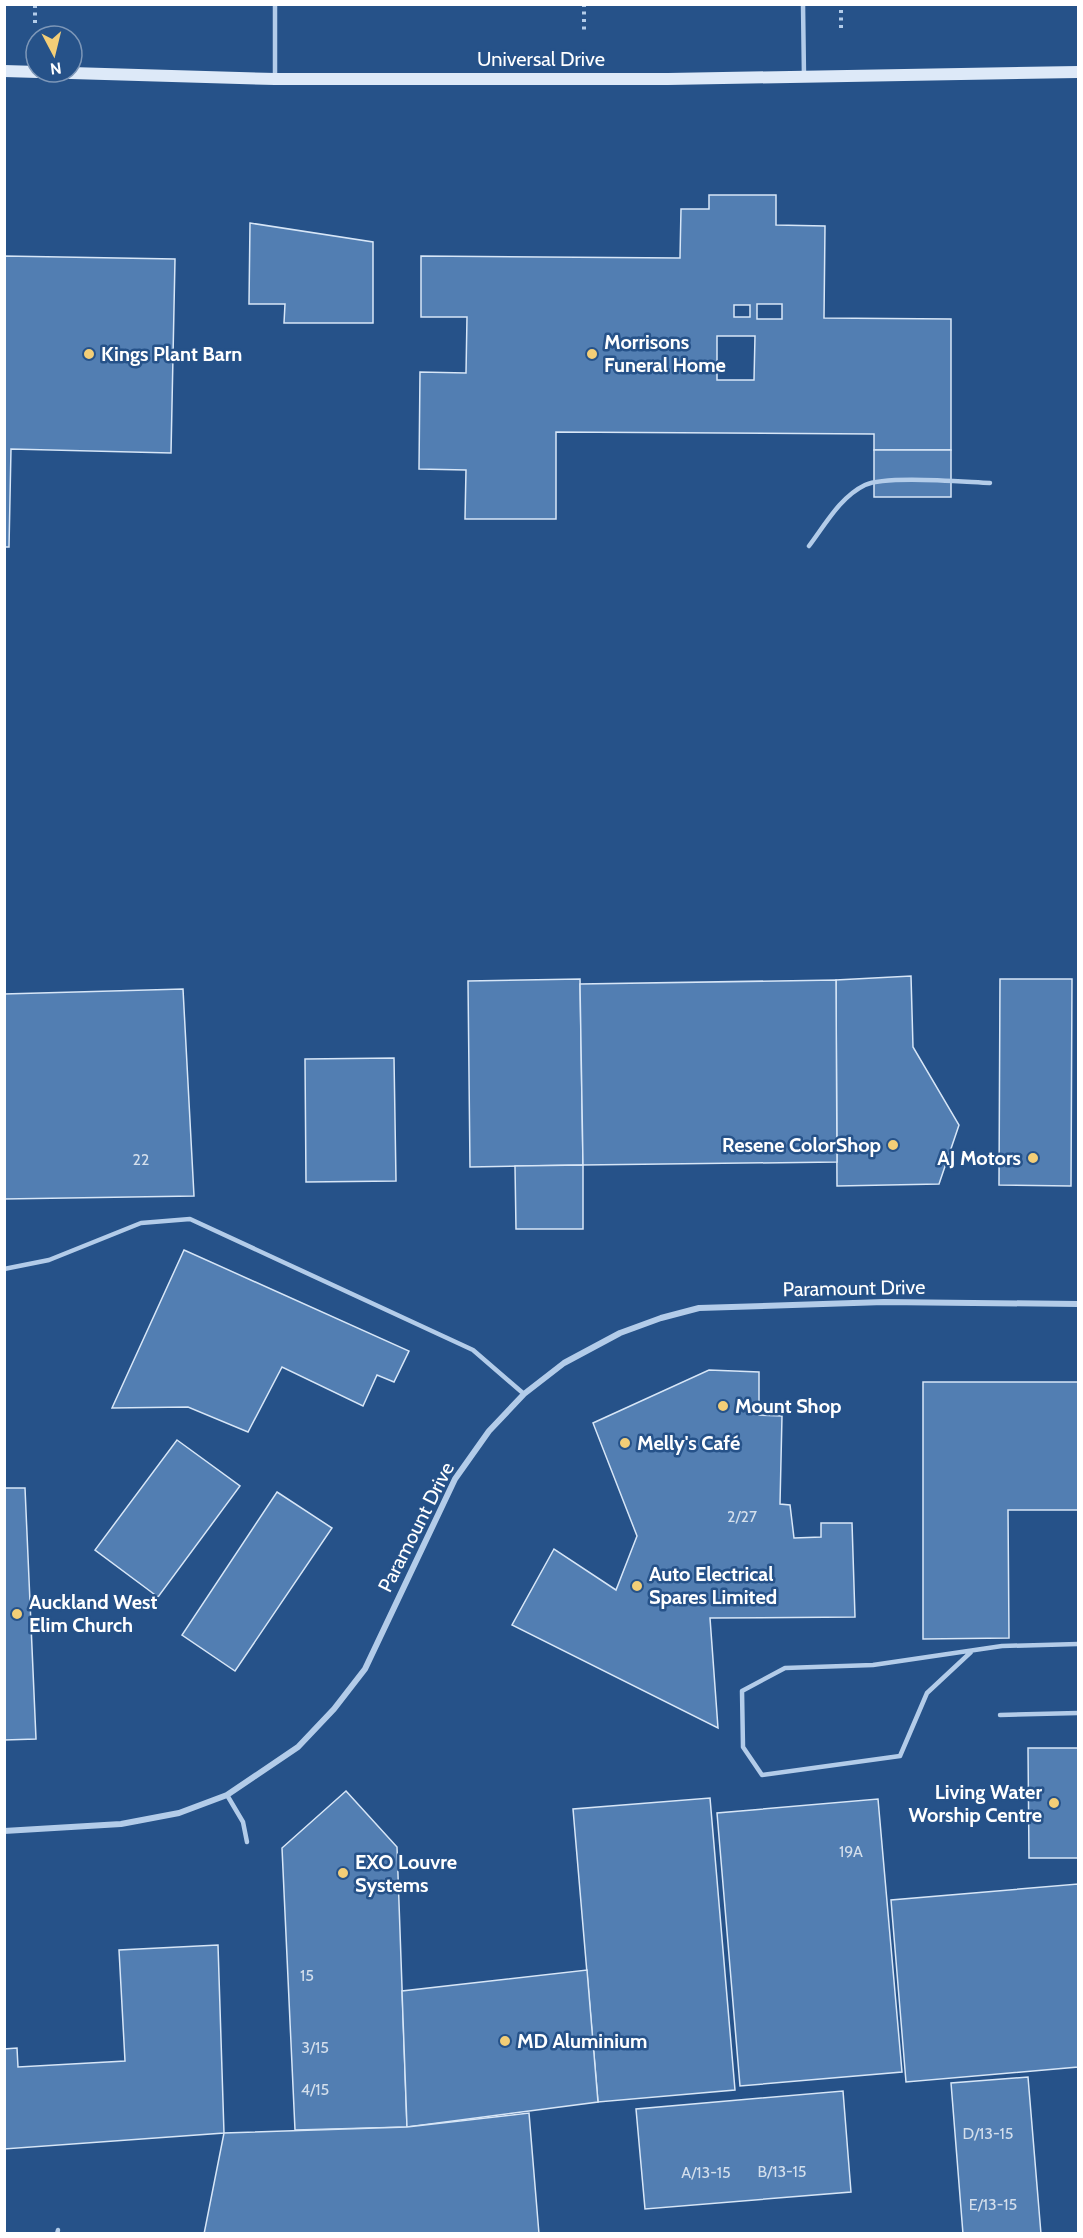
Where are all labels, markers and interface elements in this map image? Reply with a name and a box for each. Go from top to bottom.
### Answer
north arrow [24,24,84,84]
street label: Universal Drive [477,47,605,71]
text: N [49,58,63,79]
place label: Morrisons Funeral Home [604,330,726,377]
place label: Kings Plant Barn [101,342,242,366]
marker: Kings Plant Barn [82,347,96,361]
marker: Morrisons Funeral Home [585,347,599,361]
place label: Resene ColorShop [722,1133,881,1157]
marker: Resene ColorShop [886,1138,900,1152]
place label: AJ Motors [937,1146,1021,1170]
house number: 22 [133,1150,149,1169]
marker: AJ Motors [1026,1151,1040,1165]
street label: Paramount Drive [782,1275,926,1301]
place label: Mount Shop [735,1394,841,1418]
marker: Mount Shop [716,1399,730,1413]
place label: Melly's Café [637,1431,740,1455]
marker: Melly's Café [618,1436,632,1450]
street label: Paramount Drive [373,1458,459,1596]
house number: 2/27 [727,1507,757,1526]
place label: Auto Electrical Spares Limited [649,1562,777,1609]
marker: Auto Electrical Spares Limited [630,1579,644,1593]
place label: Auckland West Elim Church [29,1590,157,1637]
marker: Auckland West Elim Church [10,1607,24,1621]
place label: Living Water Worship Centre [909,1780,1042,1827]
marker: Living Water Worship Centre [1047,1796,1061,1810]
house number: 19A [839,1842,863,1861]
place label: EXO Louvre Systems [355,1850,457,1897]
marker: EXO Louvre Systems [336,1866,350,1880]
house number: 15 [300,1966,314,1985]
place label: MD Aluminium [517,2029,647,2053]
marker: MD Aluminium [498,2034,512,2048]
house number: 3/15 [301,2038,329,2057]
house number: 4/15 [301,2080,329,2099]
house number: D/13-15 [963,2124,1013,2143]
house number: B/13-15 [757,2162,807,2181]
house number: A/13-15 [681,2163,731,2182]
house number: E/13-15 [969,2195,1017,2214]

